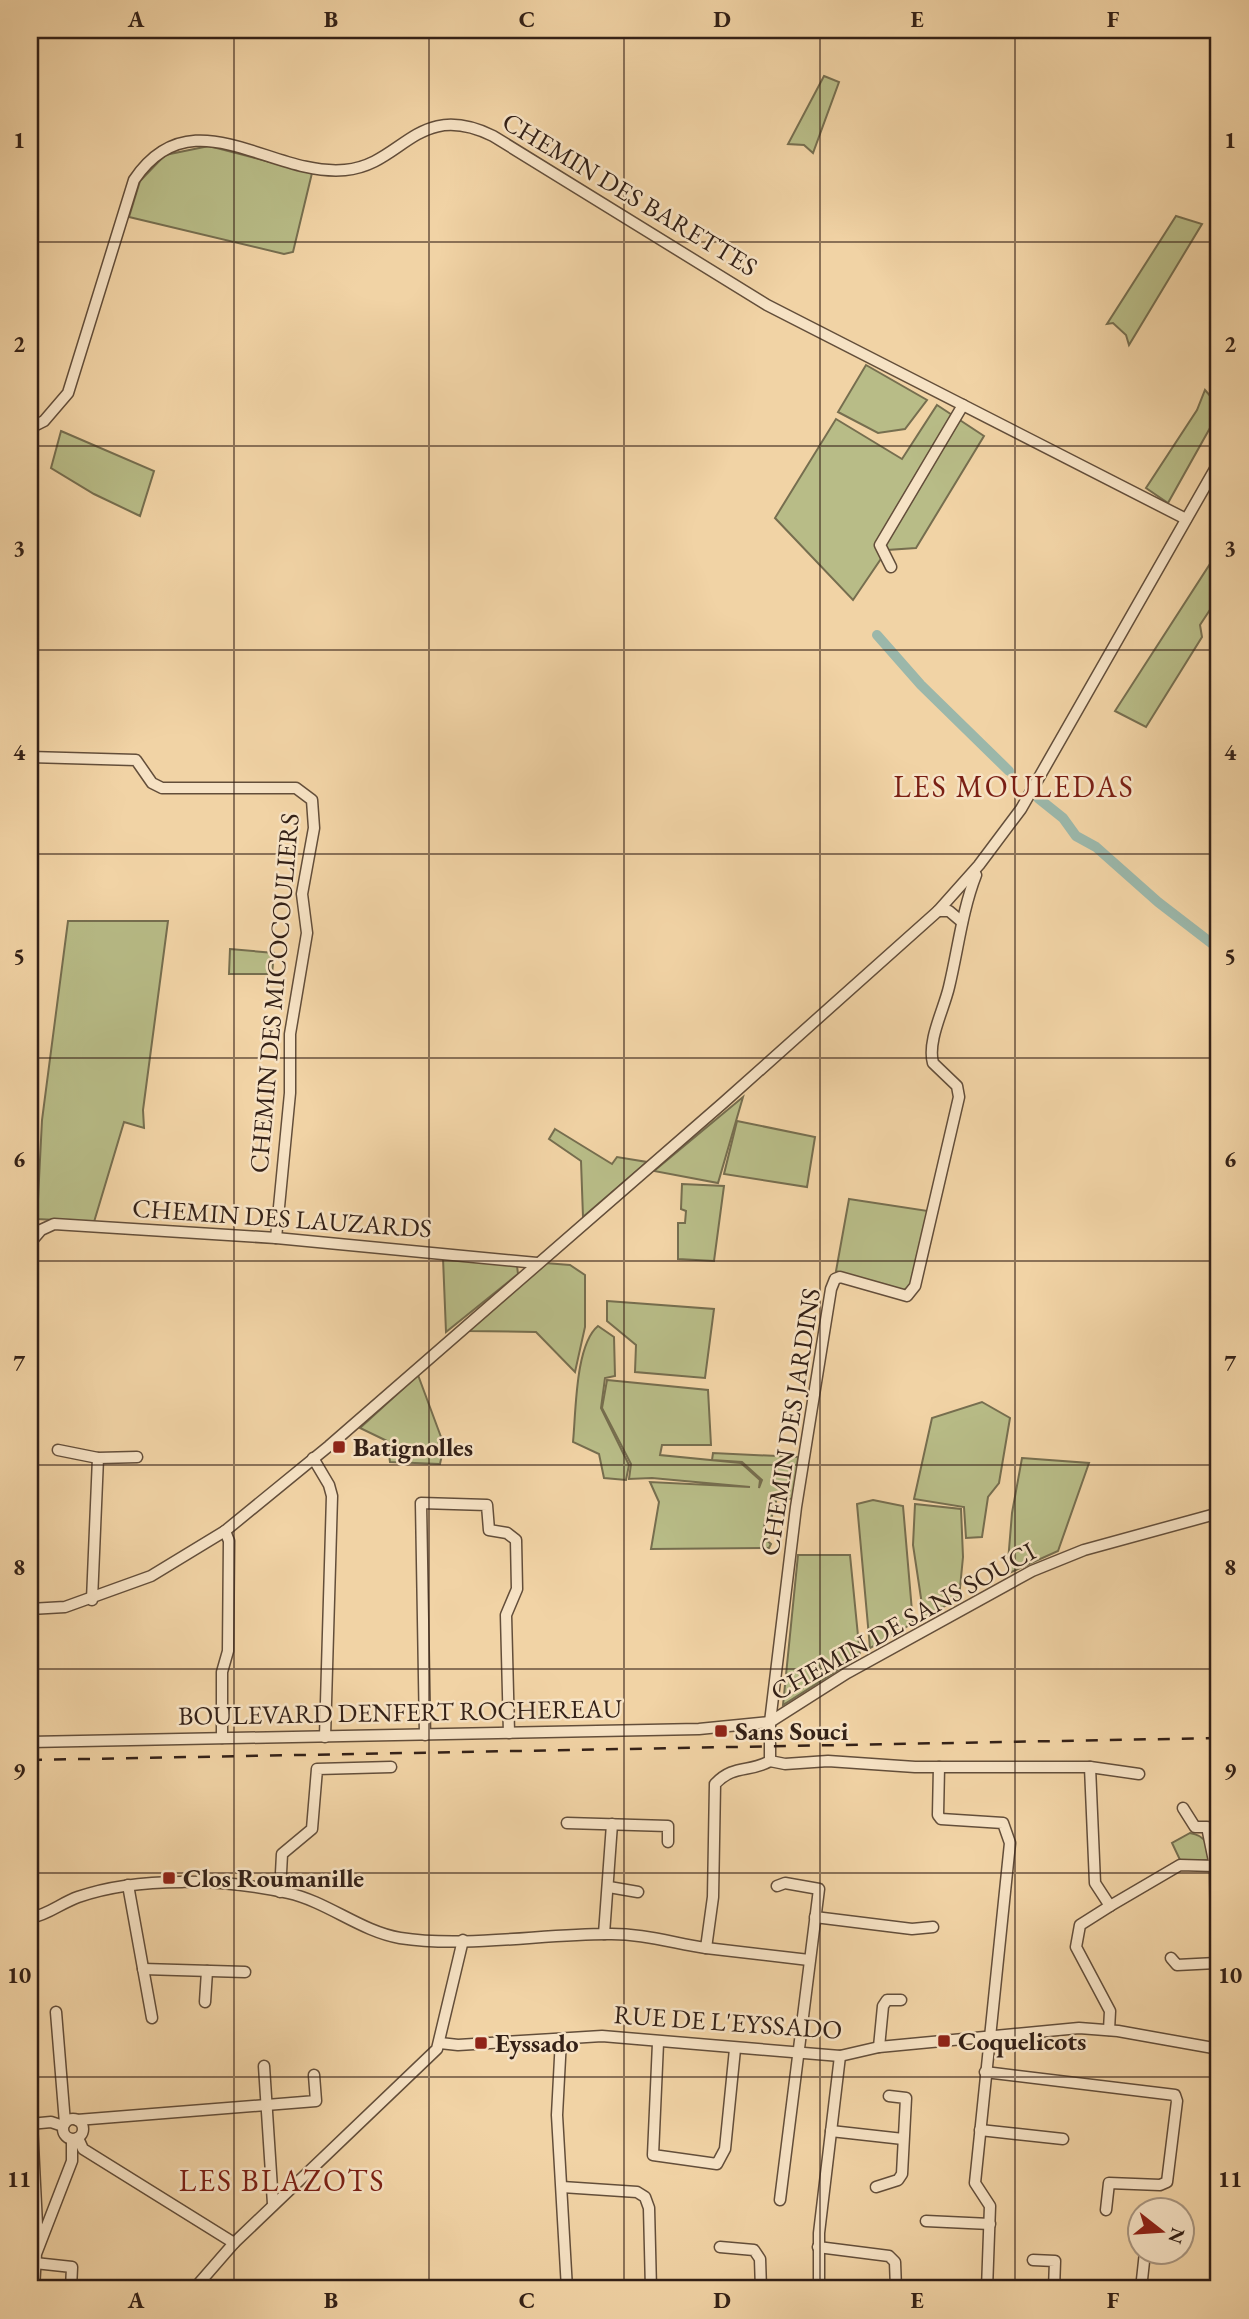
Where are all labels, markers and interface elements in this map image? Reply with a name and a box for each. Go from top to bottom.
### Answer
text: A [127,4,145,34]
text: B [324,4,338,34]
text: C [519,4,535,34]
text: D [713,4,731,34]
text: E [910,4,924,34]
text: F [1107,4,1120,34]
street label: CHEMIN DES BARETTES [496,104,764,284]
text: 1 [13,125,25,155]
text: 1 [1224,125,1236,155]
text: 2 [13,329,25,359]
text: 2 [1224,329,1236,359]
text: 3 [13,533,25,563]
text: 3 [1224,533,1236,563]
text: 4 [13,737,26,767]
text: 4 [1224,737,1237,767]
district label: LES MOULEDAS [893,767,1135,806]
street label: CHEMIN DES MICOCOULIERS [241,812,307,1174]
text: 5 [13,941,25,971]
text: 5 [1224,941,1236,971]
text: 6 [13,1144,25,1174]
text: 6 [1224,1144,1236,1174]
street label: CHEMIN DES LAUZARDS [131,1191,433,1245]
street label: CHEMIN DES JARDINS [752,1286,828,1558]
text: 7 [13,1348,26,1378]
text: 7 [1224,1348,1237,1378]
place label: Batignolles [353,1430,473,1464]
marker: Batignolles [331,1439,347,1455]
street label: CHEMIN DE SANS SOUCI [764,1534,1042,1708]
text: 8 [13,1552,25,1582]
text: 8 [1224,1552,1236,1582]
street label: BOULEVARD DENFERT ROCHEREAU [178,1691,622,1733]
place label: Sans Souci [735,1714,849,1748]
marker: Sans Souci [713,1723,729,1739]
text: 9 [13,1756,25,1786]
text: 9 [1224,1756,1236,1786]
place label: Clos Roumanille [183,1861,364,1895]
marker: Clos Roumanille [161,1870,177,1886]
text: 10 [7,1960,31,1990]
text: 10 [1218,1960,1242,1990]
street label: RUE DE L'EYSSADO [613,1997,843,2047]
place label: Coquelicots [958,2024,1086,2058]
place label: Eyssado [495,2026,579,2060]
marker: Coquelicots [936,2033,952,2049]
marker: Eyssado [473,2035,489,2051]
district label: LES BLAZOTS [179,2161,385,2200]
text: 11 [7,2164,31,2194]
text: 11 [1218,2164,1242,2194]
north arrow [1126,2196,1196,2266]
text: N [1162,2225,1191,2247]
text: A [127,2285,145,2315]
text: B [324,2285,338,2315]
text: C [519,2285,535,2315]
text: D [713,2285,731,2315]
text: E [910,2285,924,2315]
text: F [1107,2285,1120,2315]

